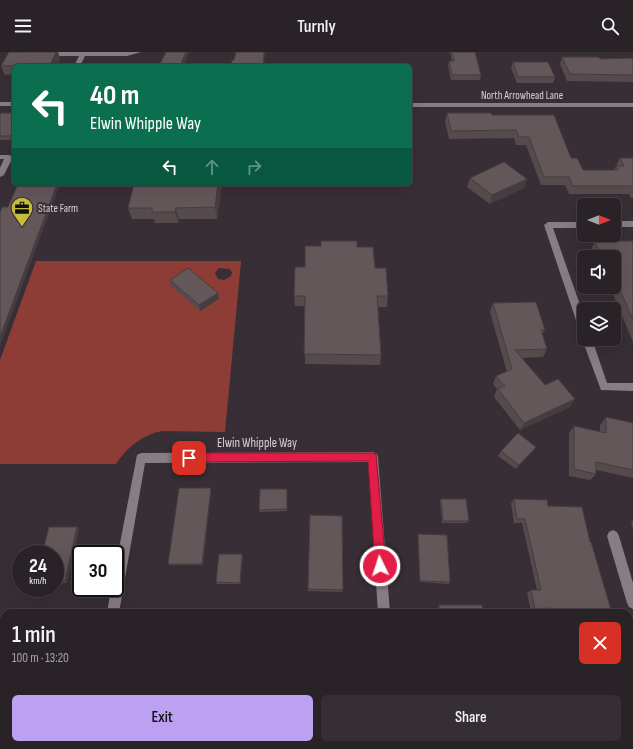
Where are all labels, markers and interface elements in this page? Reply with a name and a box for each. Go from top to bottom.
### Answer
icon: menu [12,15,34,37]
icon: search [599,15,621,37]
text: Turnly [297,16,336,37]
text: 40 m [90,79,139,112]
icon: left [24,80,76,132]
street label: North Arrowhead Lane [481,89,563,102]
text: Elwin Whipple Way [90,113,201,134]
icon: left [159,156,181,178]
icon: ahead [201,156,223,178]
icon: right [243,156,265,178]
office icon: State Farm [9,195,35,228]
north arrow [577,198,621,242]
map controls [577,198,621,346]
place label: State Farm [38,202,78,215]
button: sound [577,250,621,294]
button: layers [577,302,621,346]
street label: Elwin Whipple Way [217,435,297,451]
pin [172,441,206,475]
icon: arrive [178,447,200,469]
speed limit sign: 30 [72,545,124,597]
position arrow [359,545,401,587]
text: 24 [29,554,47,578]
text: km/h [29,575,47,587]
text: 1 min [12,620,56,649]
button: close [579,622,621,664]
text: 100 m · 13:20 [12,650,69,666]
button: Exit [12,695,313,741]
button: Share [321,695,621,741]

